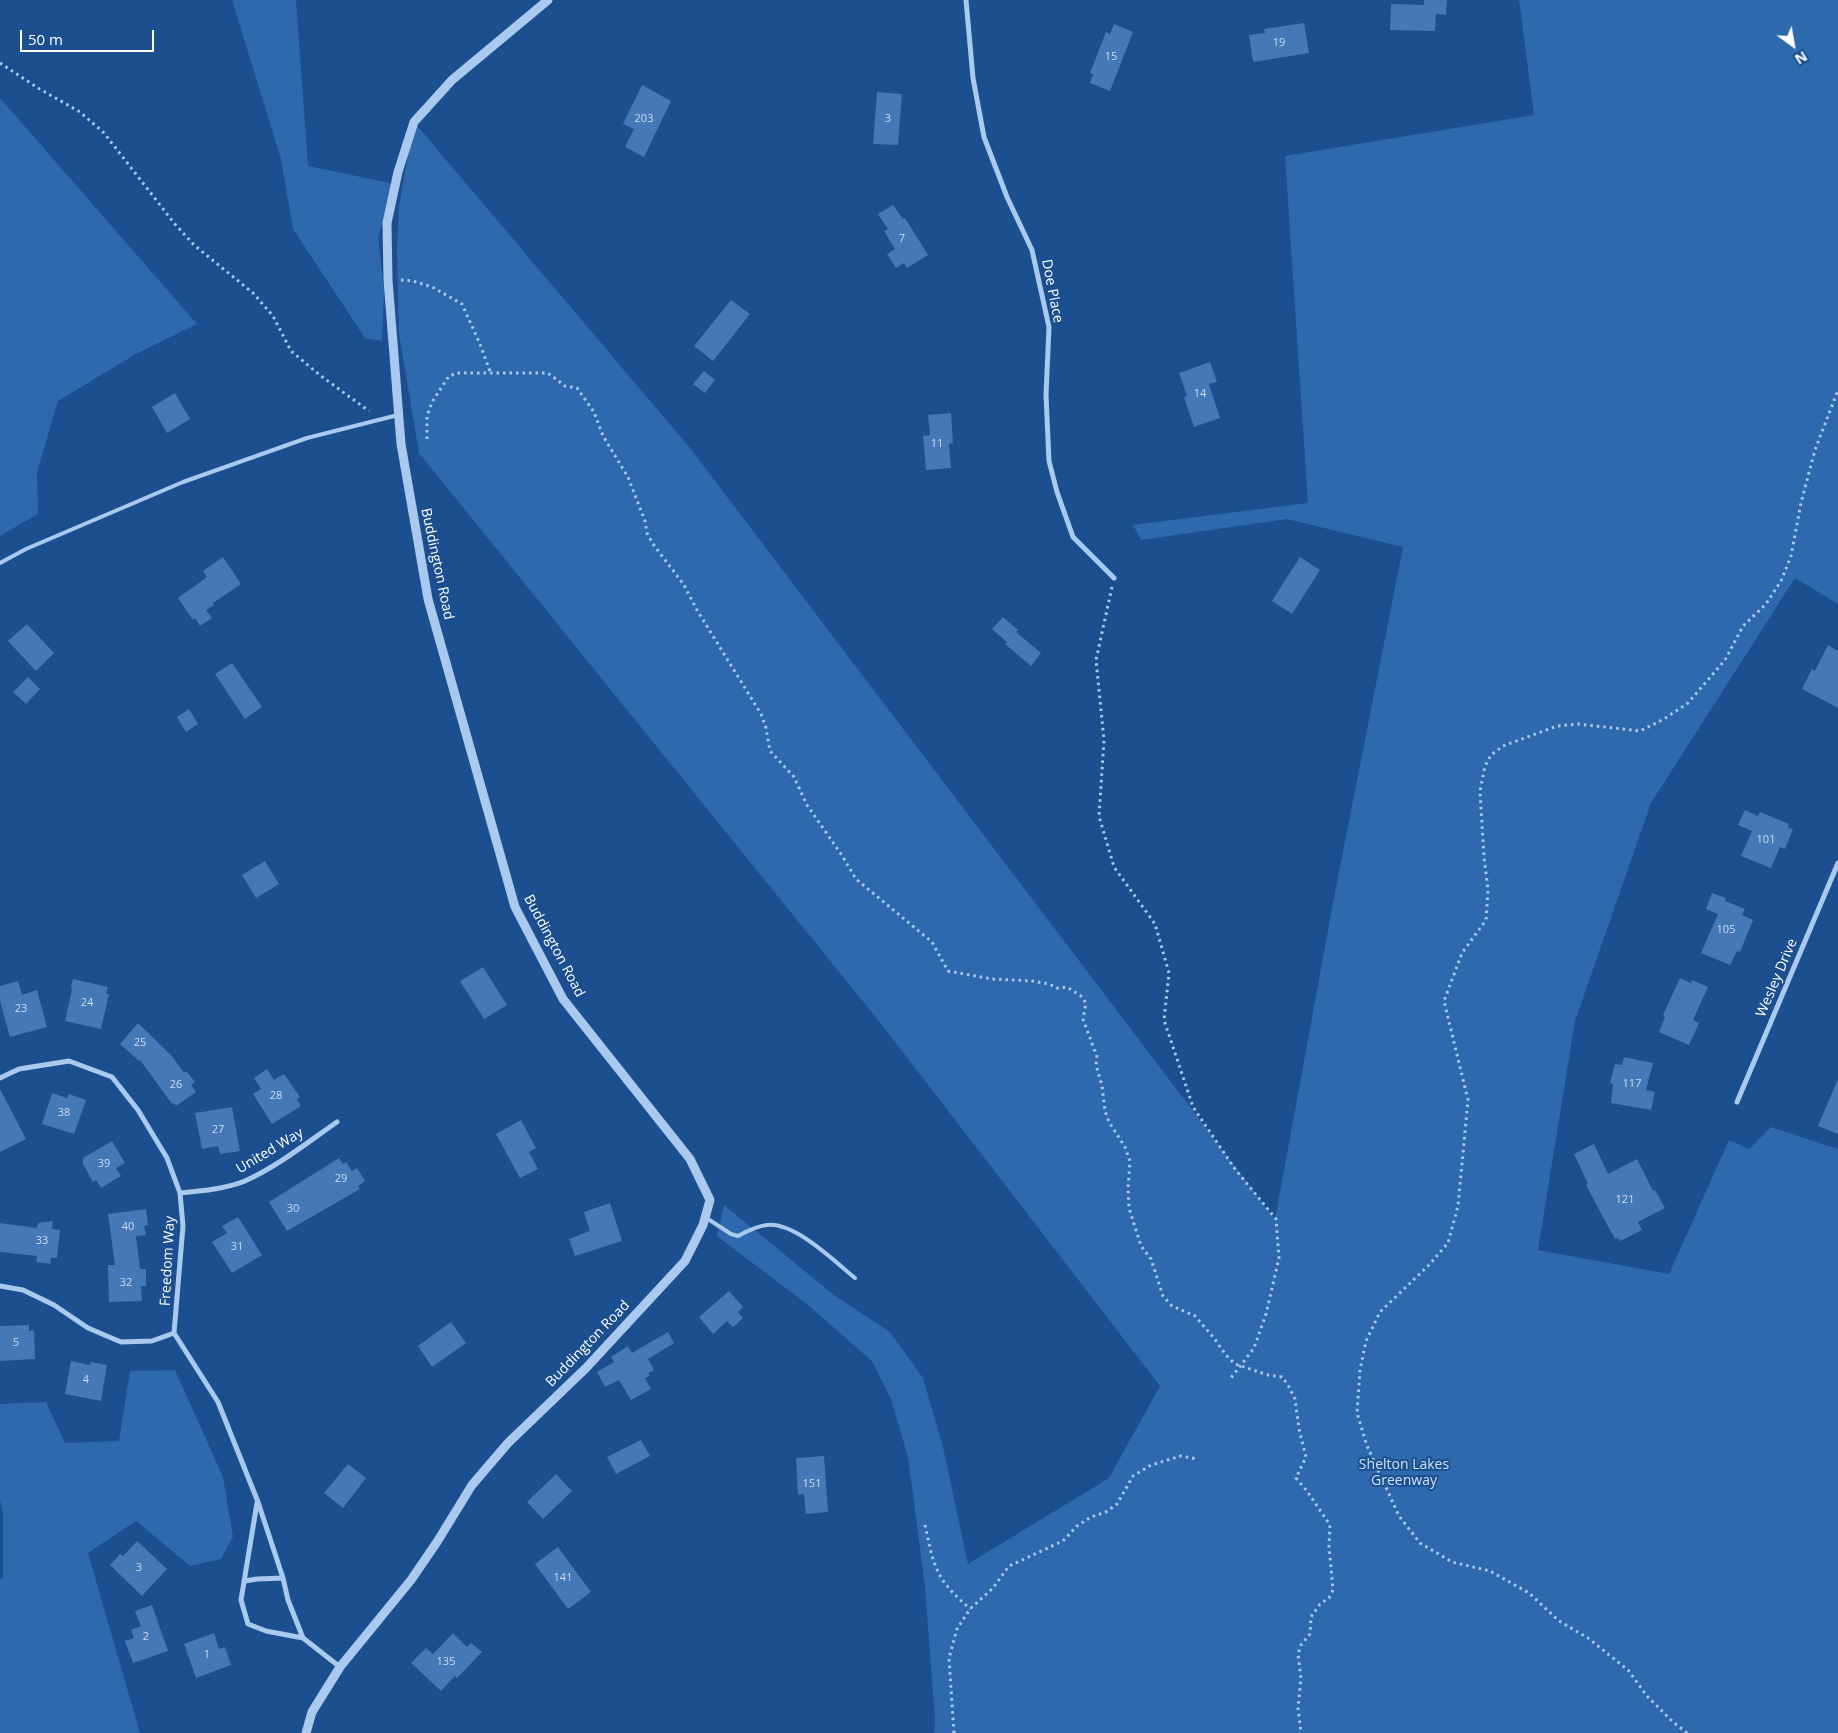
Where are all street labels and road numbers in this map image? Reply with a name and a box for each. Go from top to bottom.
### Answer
street label: Doe Place [1038,258,1066,324]
street label: Buddington Road [417,507,457,621]
street label: Buddington Road [520,892,588,1000]
street label: Wesley Drive [1753,936,1801,1020]
street label: United Way [233,1124,307,1178]
street label: Freedom Way [157,1216,179,1306]
street label: Buddington Road [543,1297,633,1391]

